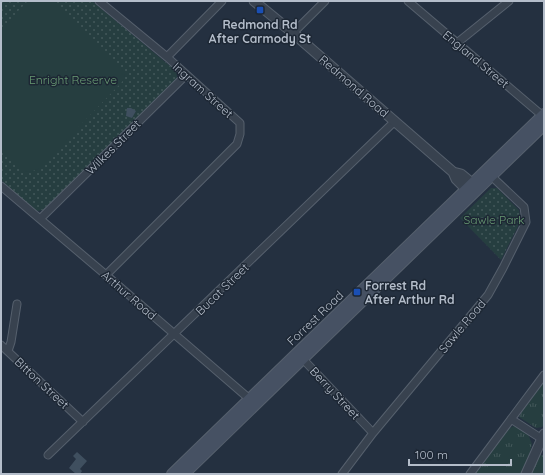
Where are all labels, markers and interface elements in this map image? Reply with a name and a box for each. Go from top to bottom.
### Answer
marker: Redmond Rd After Carmody St [255,5,265,15]
place label: Redmond Rd After Carmody St [209,17,311,46]
street label: England Street [440,27,512,91]
street label: Redmond Road [316,52,392,120]
street label: Ingram Street [170,59,236,121]
park label: Enright Reserve [29,72,117,87]
street label: Wilkes Street [82,116,144,178]
park label: Sawle Park [463,212,525,227]
street label: Bucat Street [192,260,252,318]
street label: Arthur Road [99,267,159,323]
place label: Forrest Rd After Arthur Rd [365,278,455,307]
street label: Forrest Road [284,287,346,349]
marker: Forrest Rd After Arthur Rd [352,287,362,297]
street label: Sawle Road [435,296,489,356]
street label: Bitton Street [12,354,72,412]
street label: Berry Street [307,363,363,423]
scale bar [409,441,511,467]
text: 100 m [415,447,448,462]

